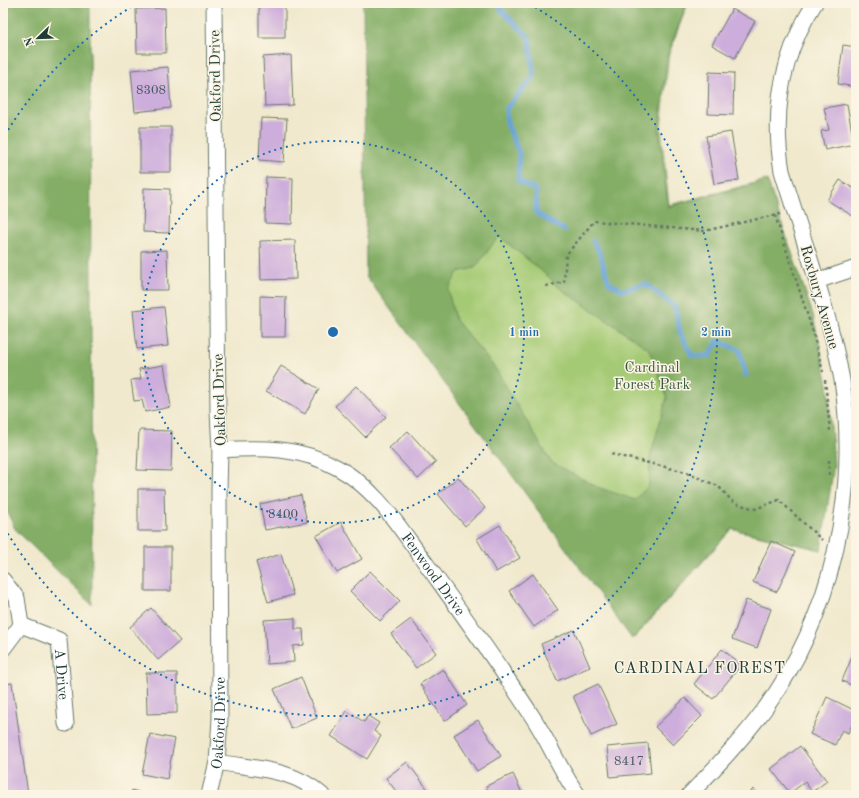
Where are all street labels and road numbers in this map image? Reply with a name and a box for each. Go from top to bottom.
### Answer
street label: Oakford Drive [208,30,225,122]
street label: Roxbury Avenue [797,244,841,351]
street label: Oakford Drive [211,353,230,446]
street label: Fenwood Drive [397,531,467,619]
street label: A Drive [51,648,70,701]
street label: Oakford Drive [209,677,229,771]

